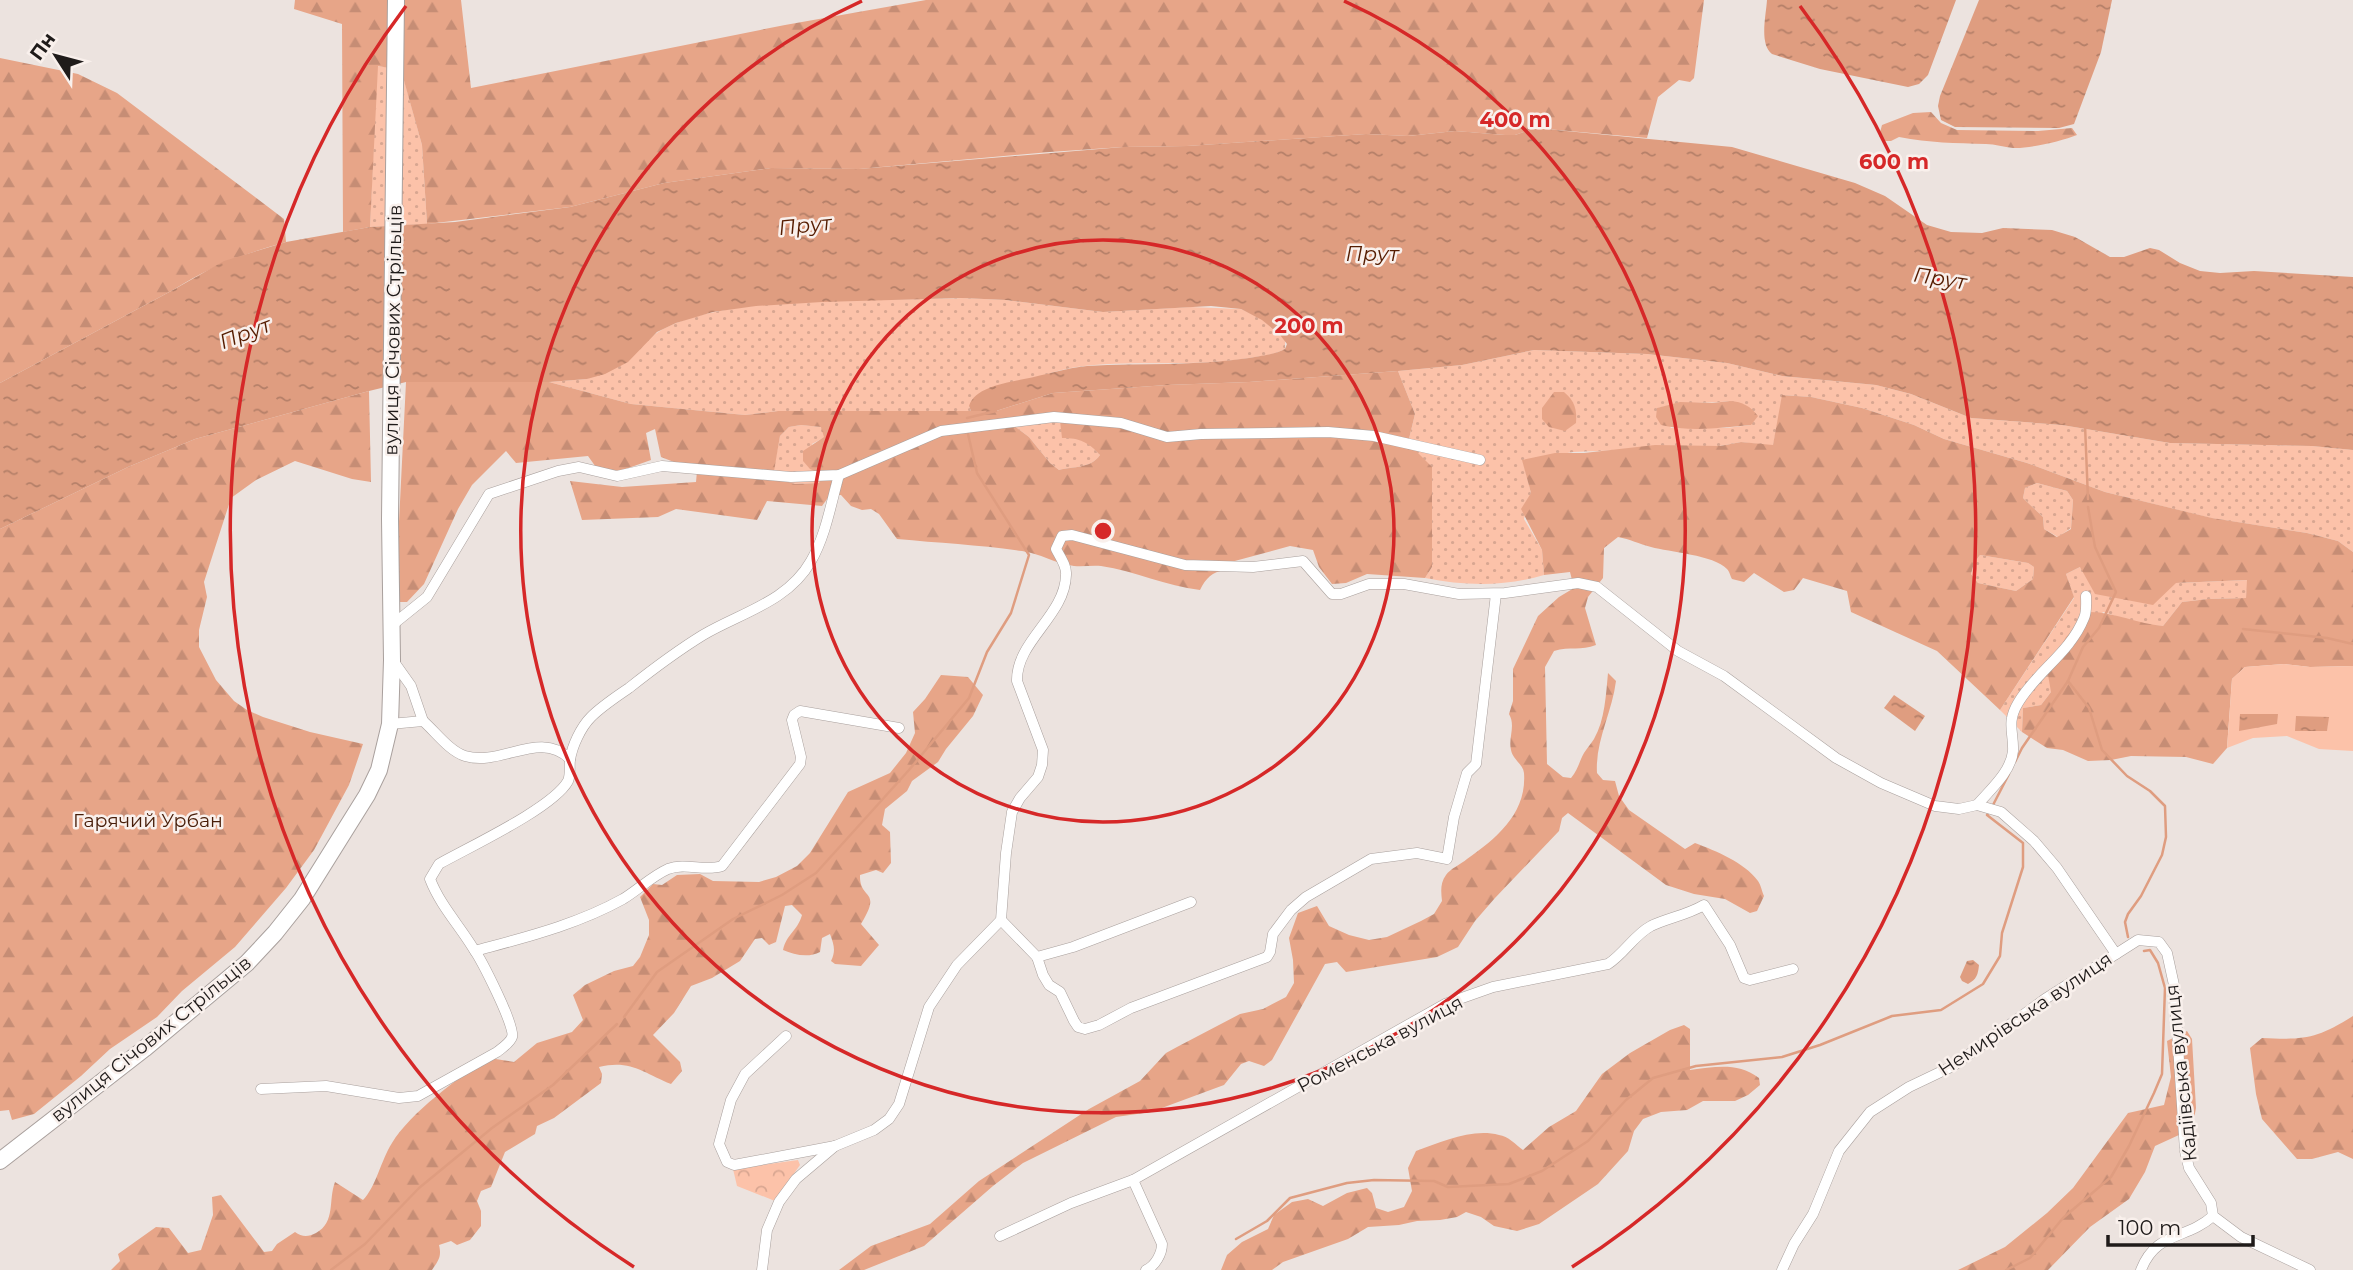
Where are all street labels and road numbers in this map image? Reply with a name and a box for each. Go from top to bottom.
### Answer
street label: вулиця Січових Стрільців [379,204,407,456]
street label: Немирівська вулиця [1934,947,2116,1081]
street label: вулиця Січових Стрільців [46,951,256,1127]
street label: Кадіївська вулиця [2160,983,2202,1163]
street label: Роменська вулиця [1293,991,1467,1097]

